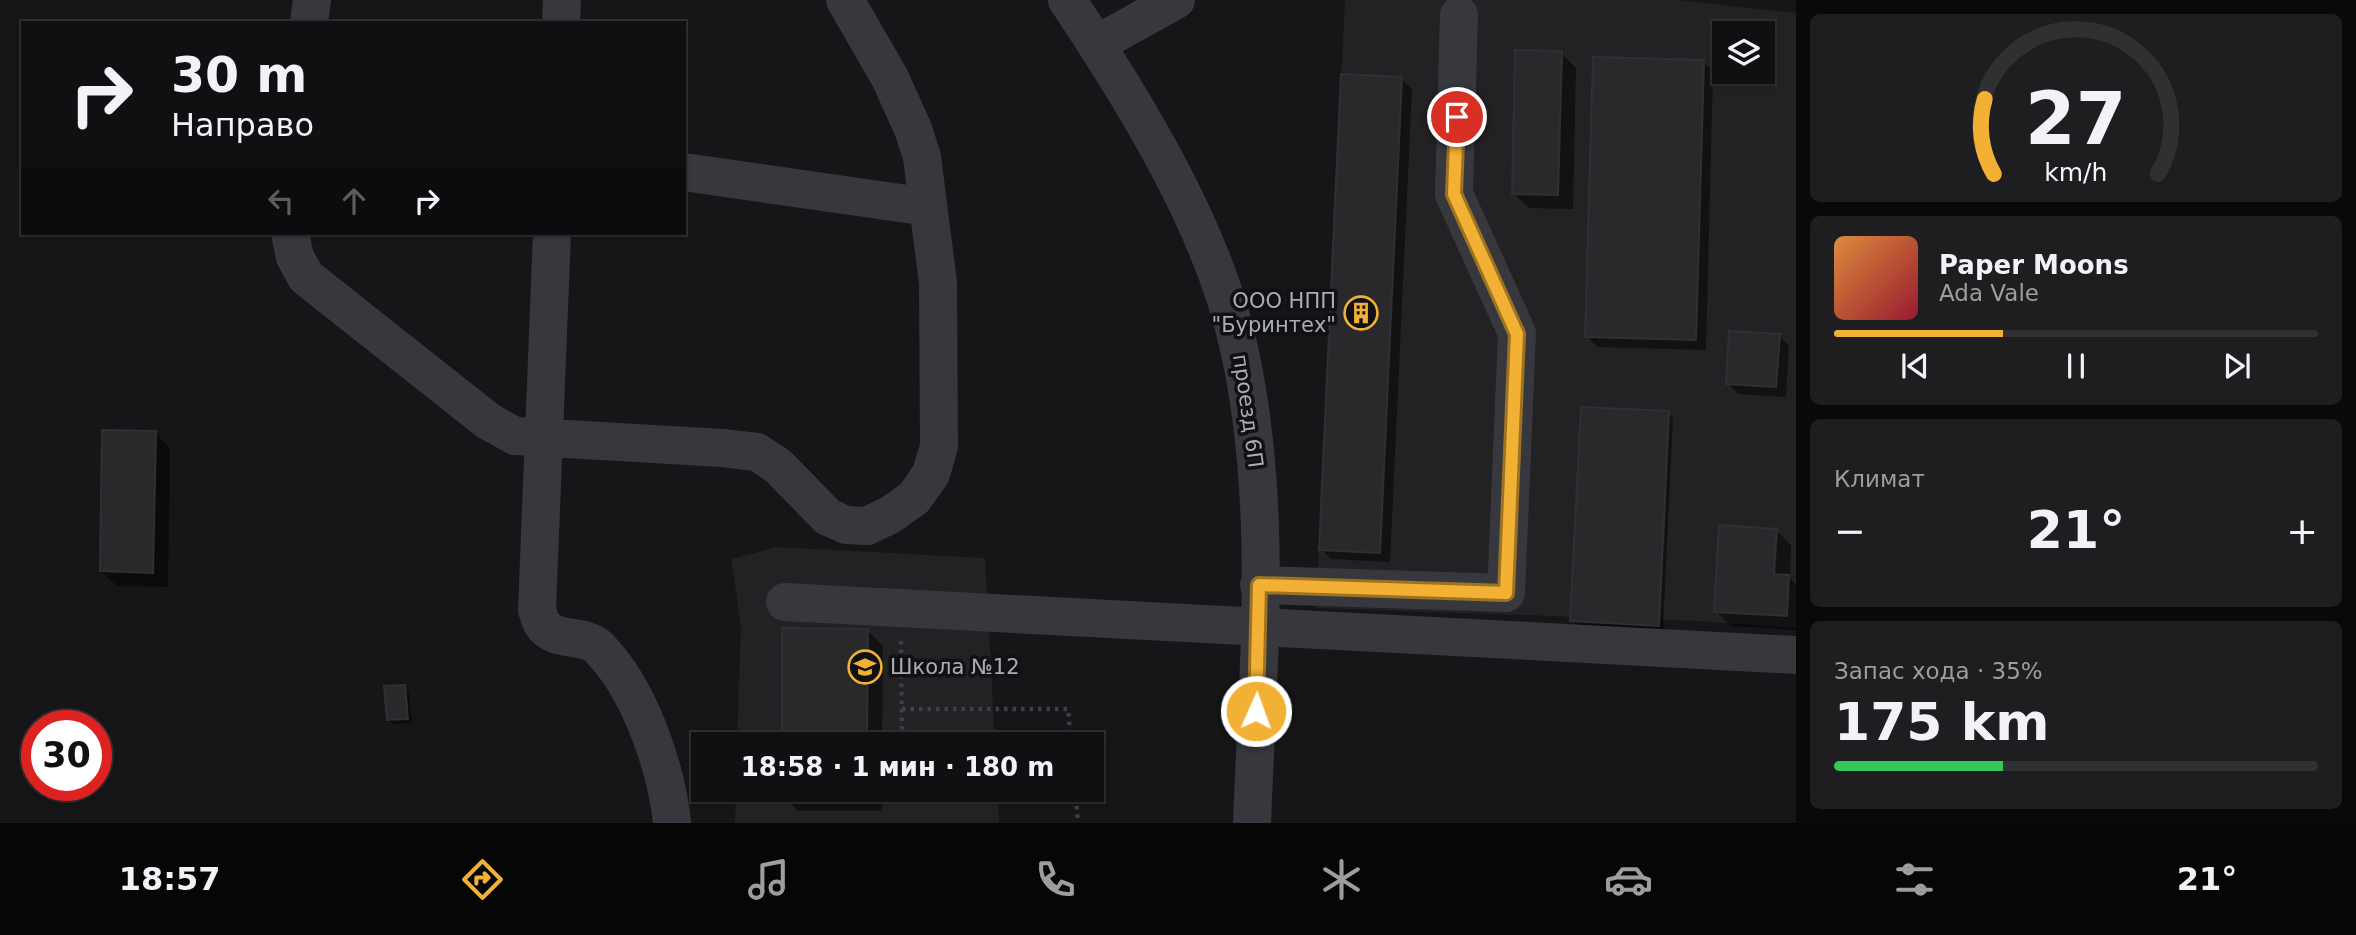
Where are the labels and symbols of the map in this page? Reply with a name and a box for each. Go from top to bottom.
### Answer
pin [1427,87,1487,147]
place label: ООО НПП "Буринтех" [1212,289,1336,337]
building icon: ООО НПП "Буринтех" [1342,294,1380,332]
street label: проезд 6П [1228,353,1268,469]
school or university icon: Школа №12 [846,648,884,686]
place label: Школа №12 [890,655,1020,679]
position arrow [1219,674,1293,748]
speed limit sign: 30 [21,710,112,801]

